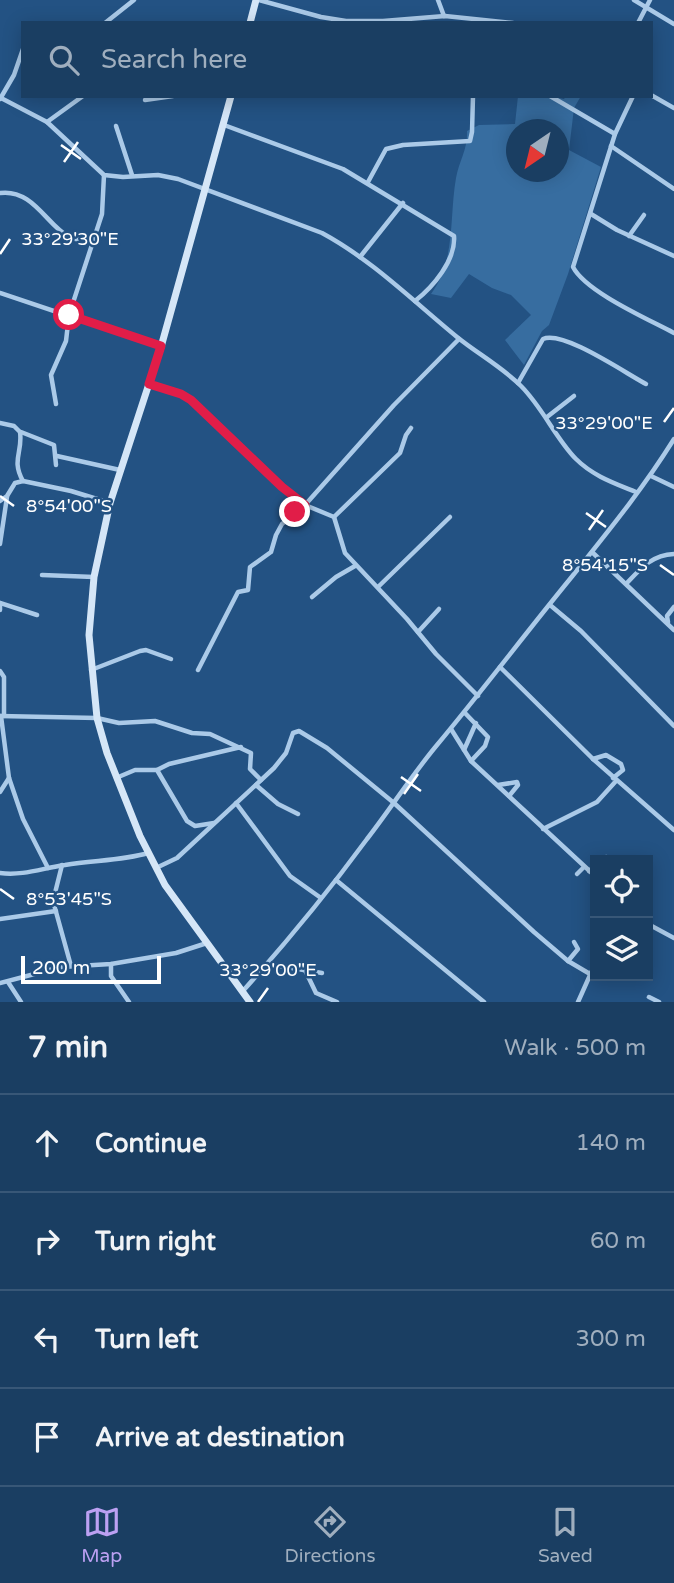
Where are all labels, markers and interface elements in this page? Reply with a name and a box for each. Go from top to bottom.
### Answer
search box [21,21,653,98]
icon: search [45,41,83,79]
text: Search here [101,44,247,75]
north arrow [506,119,569,182]
text: 33°29'30"E [21,228,119,250]
route start [53,299,84,330]
text: 33°29'00"E [555,412,653,434]
text: 8°54'00"S [26,495,112,517]
route end [279,496,310,527]
text: 8°54'15"S [562,554,648,576]
map controls [590,855,653,981]
button: locate [590,855,653,918]
text: 8°53'45"S [26,888,112,910]
button: layers [590,918,653,981]
scale bar [21,953,161,985]
text: 200 m [32,957,90,979]
text: 33°29'00"E [219,959,317,981]
text: 7 min [28,1029,108,1066]
text: Walk · 500 m [504,1034,646,1062]
icon: ahead [28,1124,66,1162]
text: Continue [95,1128,207,1159]
text: 140 m [576,1129,646,1157]
icon: right [28,1222,66,1260]
text: Turn right [95,1226,216,1257]
text: 60 m [590,1227,646,1255]
icon: left [28,1320,66,1358]
text: Turn left [95,1324,198,1355]
text: 300 m [576,1325,646,1353]
icon: arrive [28,1418,66,1456]
text: Arrive at destination [95,1422,345,1453]
tab: Map [81,1503,122,1567]
tab: Directions [285,1503,376,1567]
tab: Saved [538,1503,593,1567]

